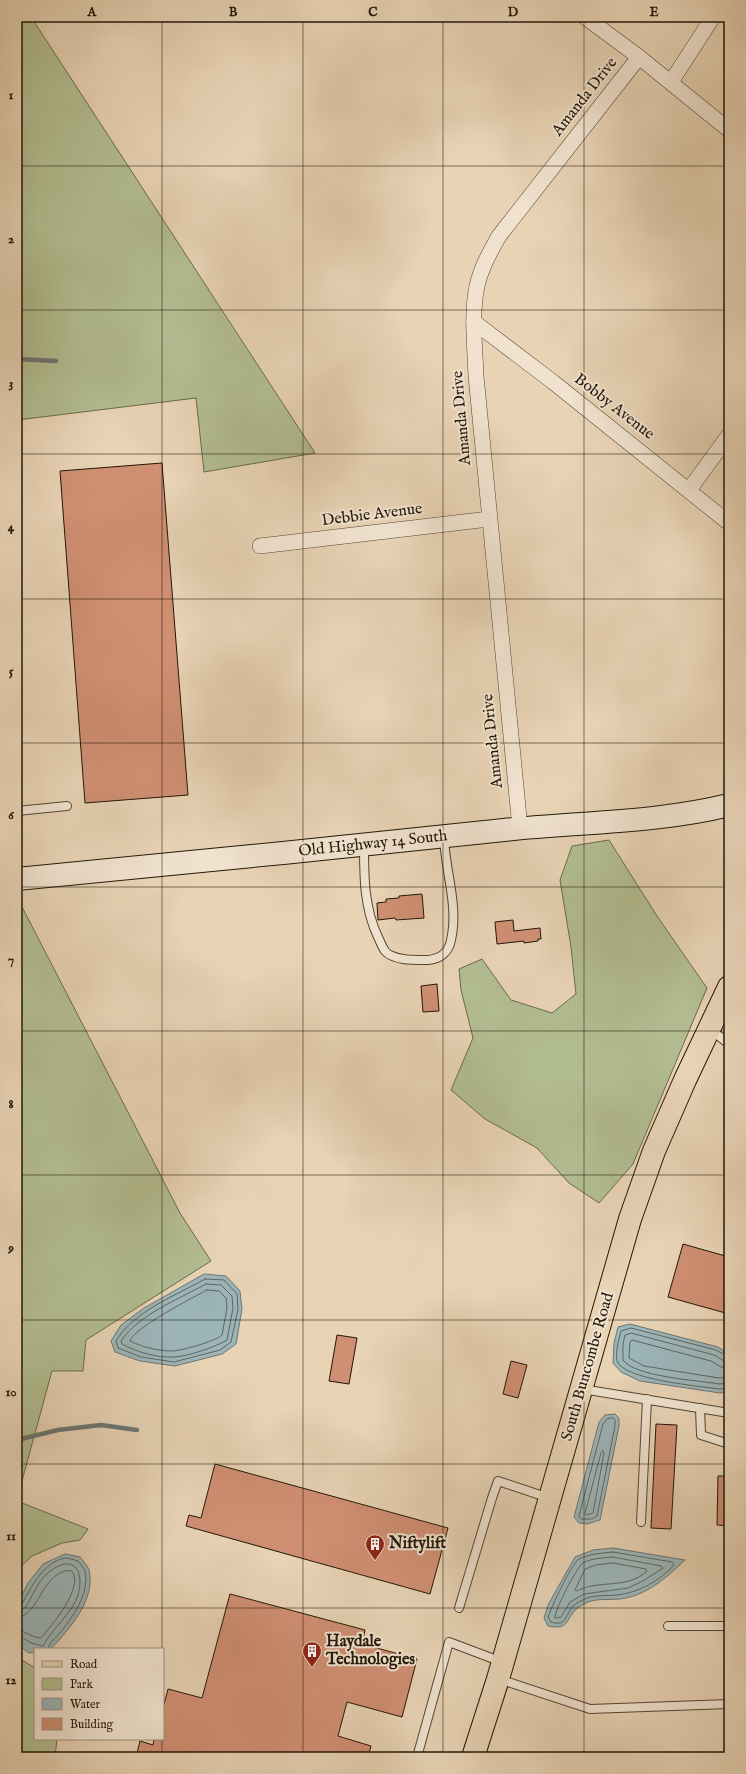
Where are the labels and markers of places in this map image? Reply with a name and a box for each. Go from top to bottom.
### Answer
building icon: Niftylift [364,1533,386,1561]
place label: Niftylift [388,1534,446,1554]
place label: Haydale Technologies [325,1632,415,1670]
building icon: Haydale Technologies [301,1640,323,1668]

